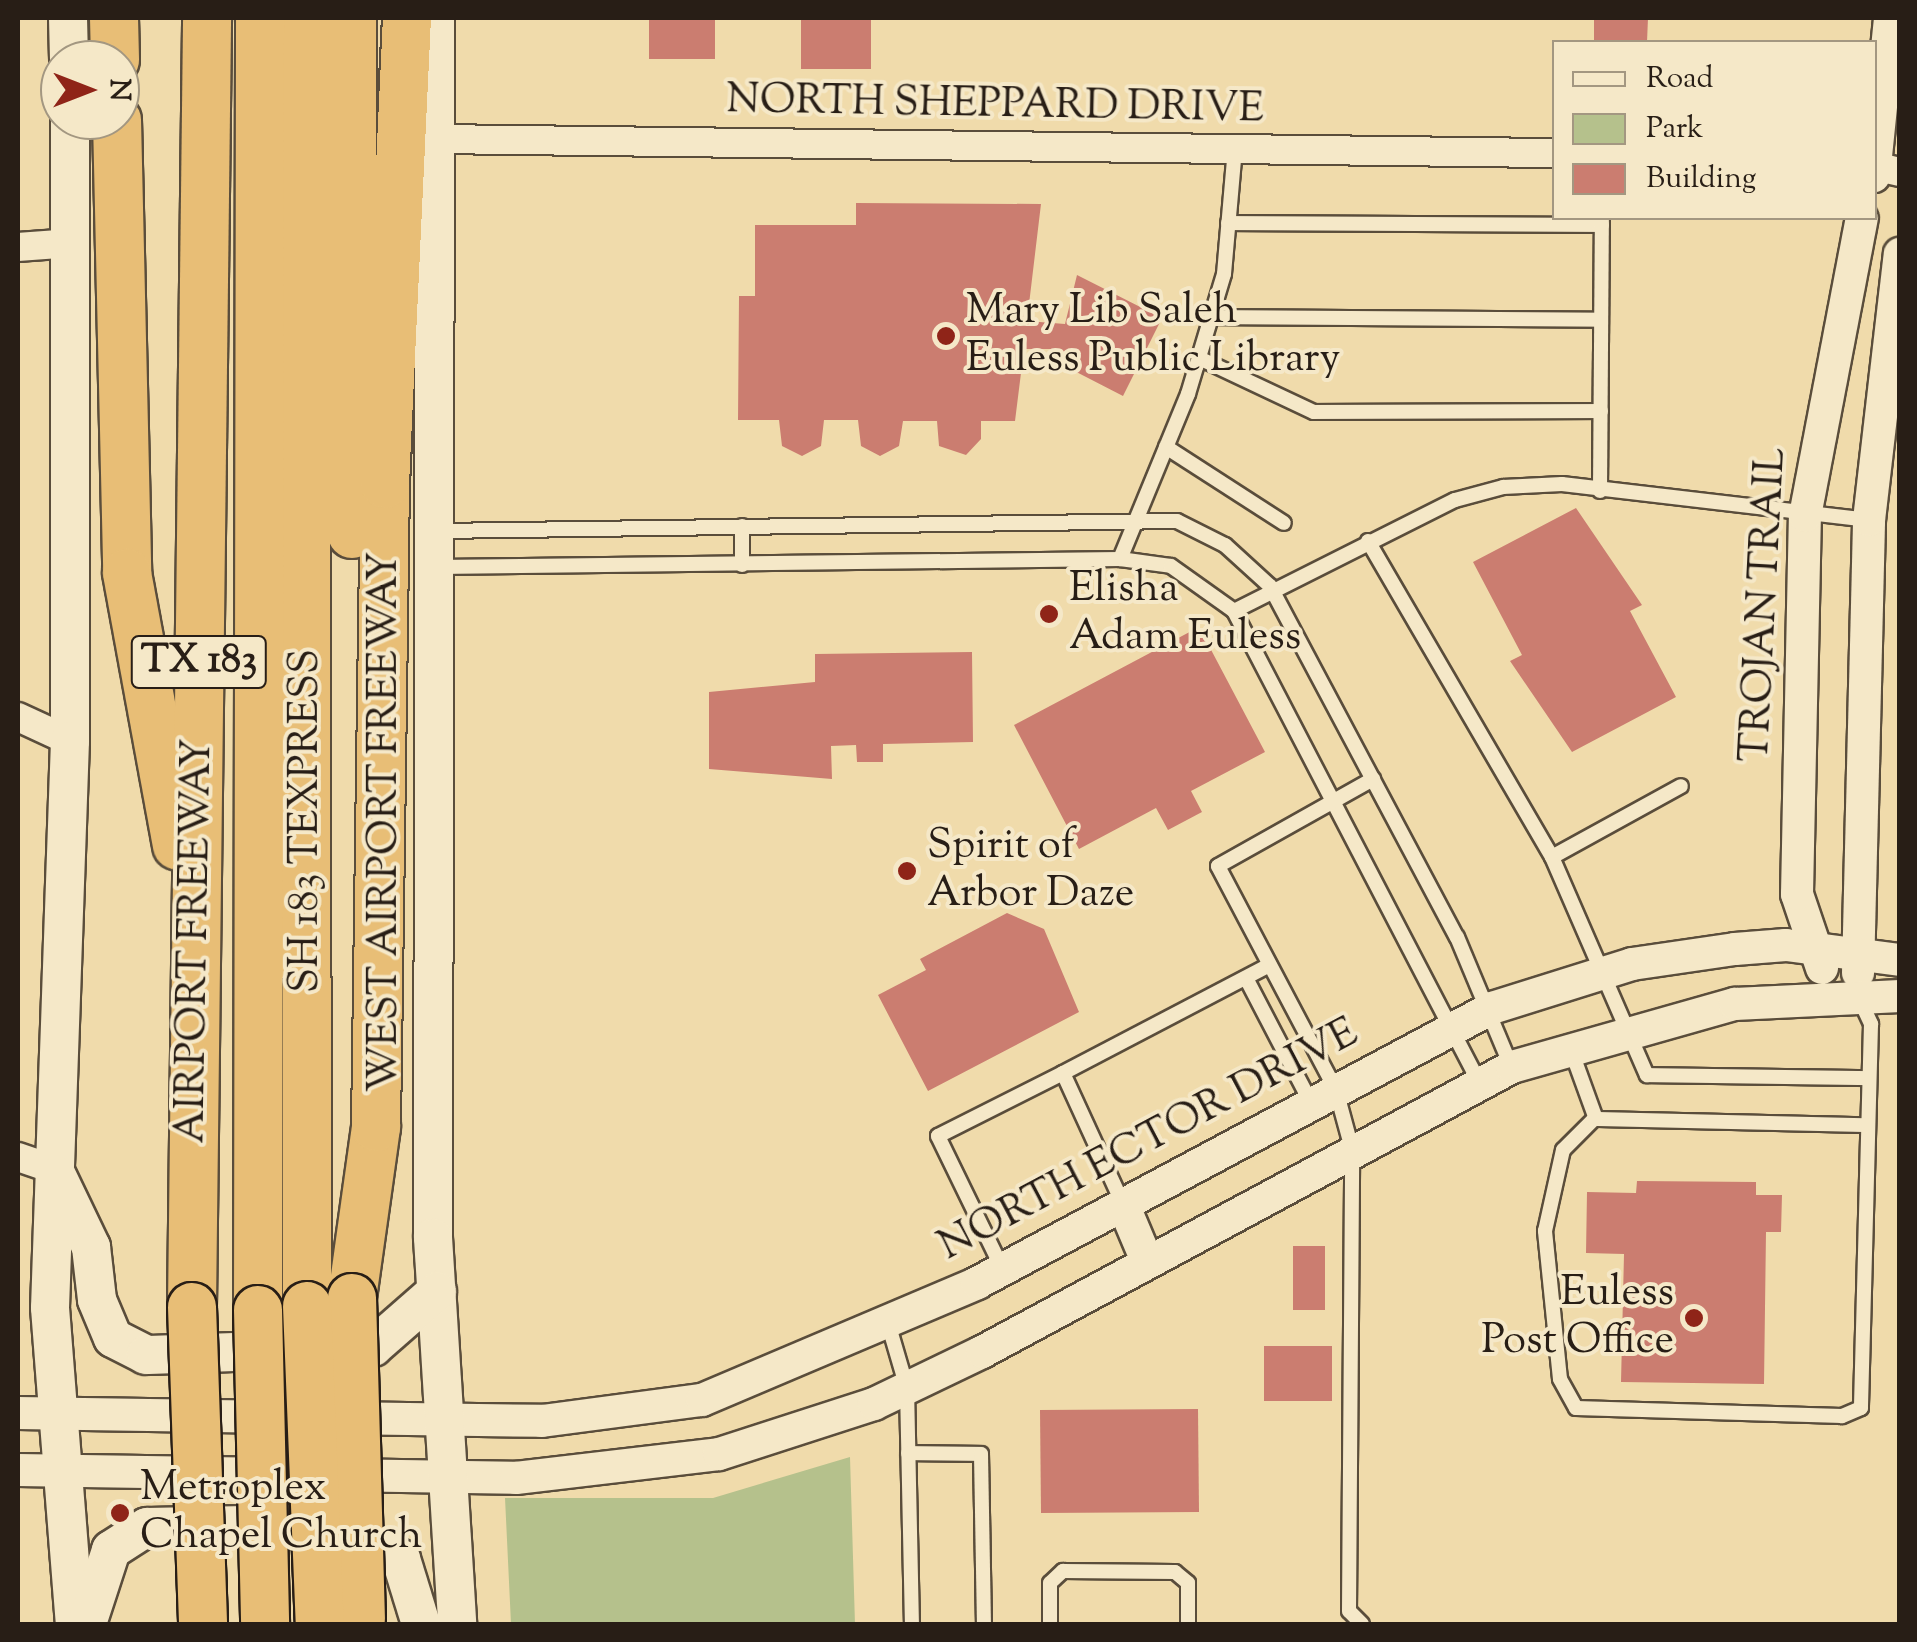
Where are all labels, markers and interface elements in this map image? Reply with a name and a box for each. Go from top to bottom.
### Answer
north arrow [40,40,140,140]
legend [1552,40,1877,220]
text: Road [1646,58,1713,101]
street label: NORTH SHEPPARD DRIVE [726,76,1264,136]
text: N [98,79,138,101]
text: Park [1646,108,1703,151]
text: Building [1646,158,1756,201]
place label: Mary Lib Saleh Euless Public Library [966,287,1340,386]
marker: Mary Lib Saleh Euless Public Library [935,325,957,347]
street label: TROJAN TRAIL [1732,447,1798,763]
street label: WEST AIRPORT FREEWAY [361,552,411,1092]
place label: Elisha Adam Euless [1069,565,1301,664]
marker: Elisha Adam Euless [1038,603,1060,625]
road number: TX 183 [129,627,269,697]
street label: SH 183 TEXPRESS [282,649,332,993]
street label: AIRPORT FREEWAY [167,738,225,1144]
place label: Spirit of Arbor Daze [927,822,1134,920]
marker: Spirit of Arbor Daze [896,860,918,882]
street label: NORTH ECTOR DRIVE [931,1009,1367,1273]
place label: Euless Post Office [1481,1269,1674,1368]
marker: Euless Post Office [1683,1307,1705,1329]
place label: Metroplex Chapel Church [140,1464,422,1562]
marker: Metroplex Chapel Church [109,1502,131,1524]

